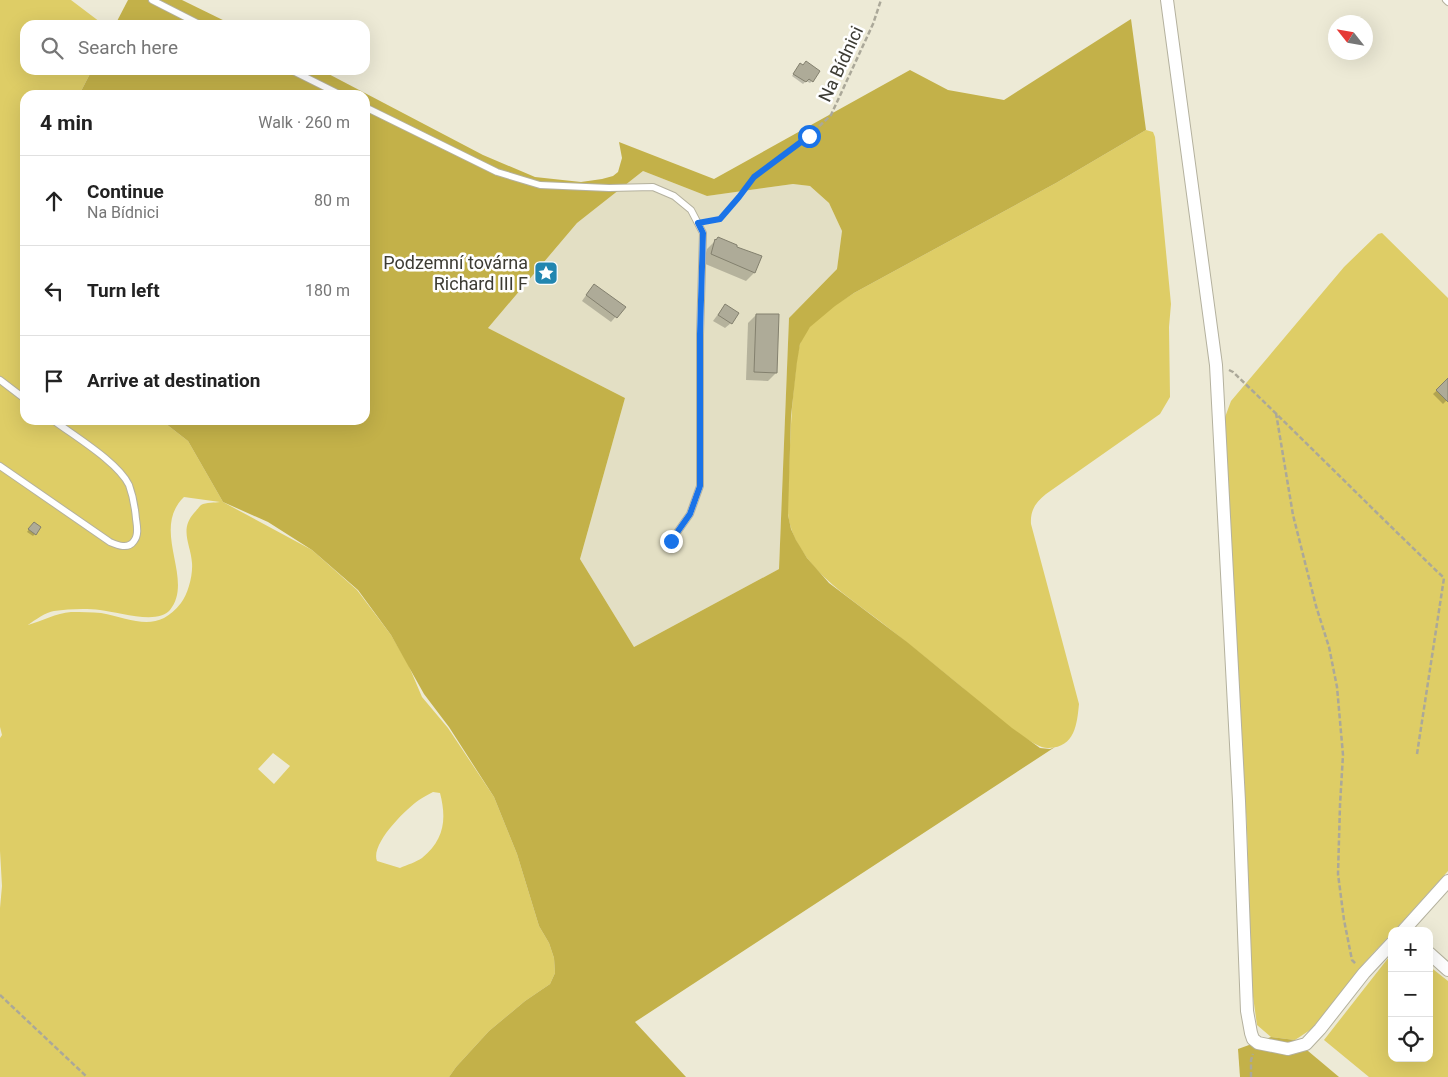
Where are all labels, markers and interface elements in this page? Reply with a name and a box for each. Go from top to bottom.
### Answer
north arrow [1328,15,1373,60]
search box [20,20,370,75]
street label: Na Bídnici [814,23,867,105]
icon: search [38,34,66,62]
text: Search here [78,36,178,59]
text: 4 min [40,111,93,135]
text: Walk · 260 m [258,113,350,132]
route start [798,125,821,148]
text: Continue [87,180,164,203]
icon: ahead [40,187,68,215]
text: 80 m [314,191,350,210]
text: Na Bídnici [87,203,159,222]
place label: Podzemní továrna Richard III F [383,252,528,294]
place icon: Podzemní továrna Richard III F [533,260,559,286]
icon: left [40,277,68,305]
text: Turn left [87,279,160,302]
text: 180 m [305,281,350,300]
icon: arrive [40,367,68,395]
text: Arrive at destination [87,369,260,392]
route end [660,530,683,553]
map controls [1388,927,1433,1062]
button: + [1388,927,1433,972]
button: − [1388,972,1433,1017]
button: locate [1388,1017,1433,1062]

